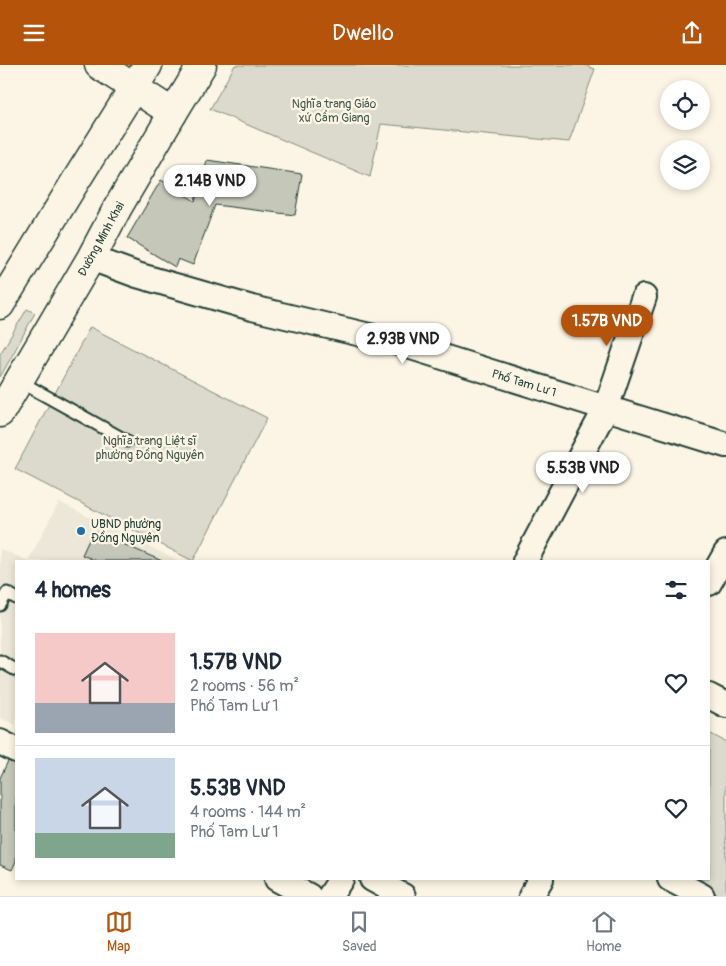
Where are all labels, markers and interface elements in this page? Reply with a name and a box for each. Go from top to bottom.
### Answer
icon: menu [20,19,48,47]
text: Dwello [332,19,394,47]
icon: share [678,19,706,47]
map controls [660,80,710,190]
button: locate [660,80,710,130]
park label: Nghĩa trang Giáo xứ Cẩm Giang [292,97,377,126]
button: layers [660,140,710,190]
pin: 2.14B VND [153,165,267,207]
text: 2.14B VND [175,171,245,191]
street label: Đường Minh Khai [75,199,128,279]
pin: 1.57B VND [550,305,664,347]
text: 1.57B VND [572,311,642,331]
pin: 2.93B VND [346,323,460,365]
text: 2.93B VND [367,329,439,349]
street label: Phố Tam Lư 1 [490,366,558,400]
park label: Nghĩa trang Liệt sĩ phường Đồng Nguyên [96,434,204,463]
pin: 5.53B VND [526,451,640,494]
text: 5.53B VND [547,458,619,478]
place label: UBND phường Đồng Nguyên [91,517,161,546]
marker: UBND phường Đồng Nguyên [75,525,87,537]
icon: filters [662,576,690,604]
text: 4 homes [35,577,111,604]
text: 1.57B VND [190,649,282,676]
icon: home [75,653,135,713]
icon: heart [662,669,690,697]
text: 2 rooms · 56 m² [190,676,299,696]
text: Phố Tam Lư 1 [190,696,279,716]
text: 5.53B VND [190,775,285,802]
icon: home [75,778,135,838]
icon: heart [662,794,690,822]
text: 4 rooms · 144 m² [190,802,306,822]
text: Phố Tam Lư 1 [190,822,279,842]
tab: Map [105,908,133,955]
tab: Saved [342,908,377,955]
tab: Home [586,908,621,955]

